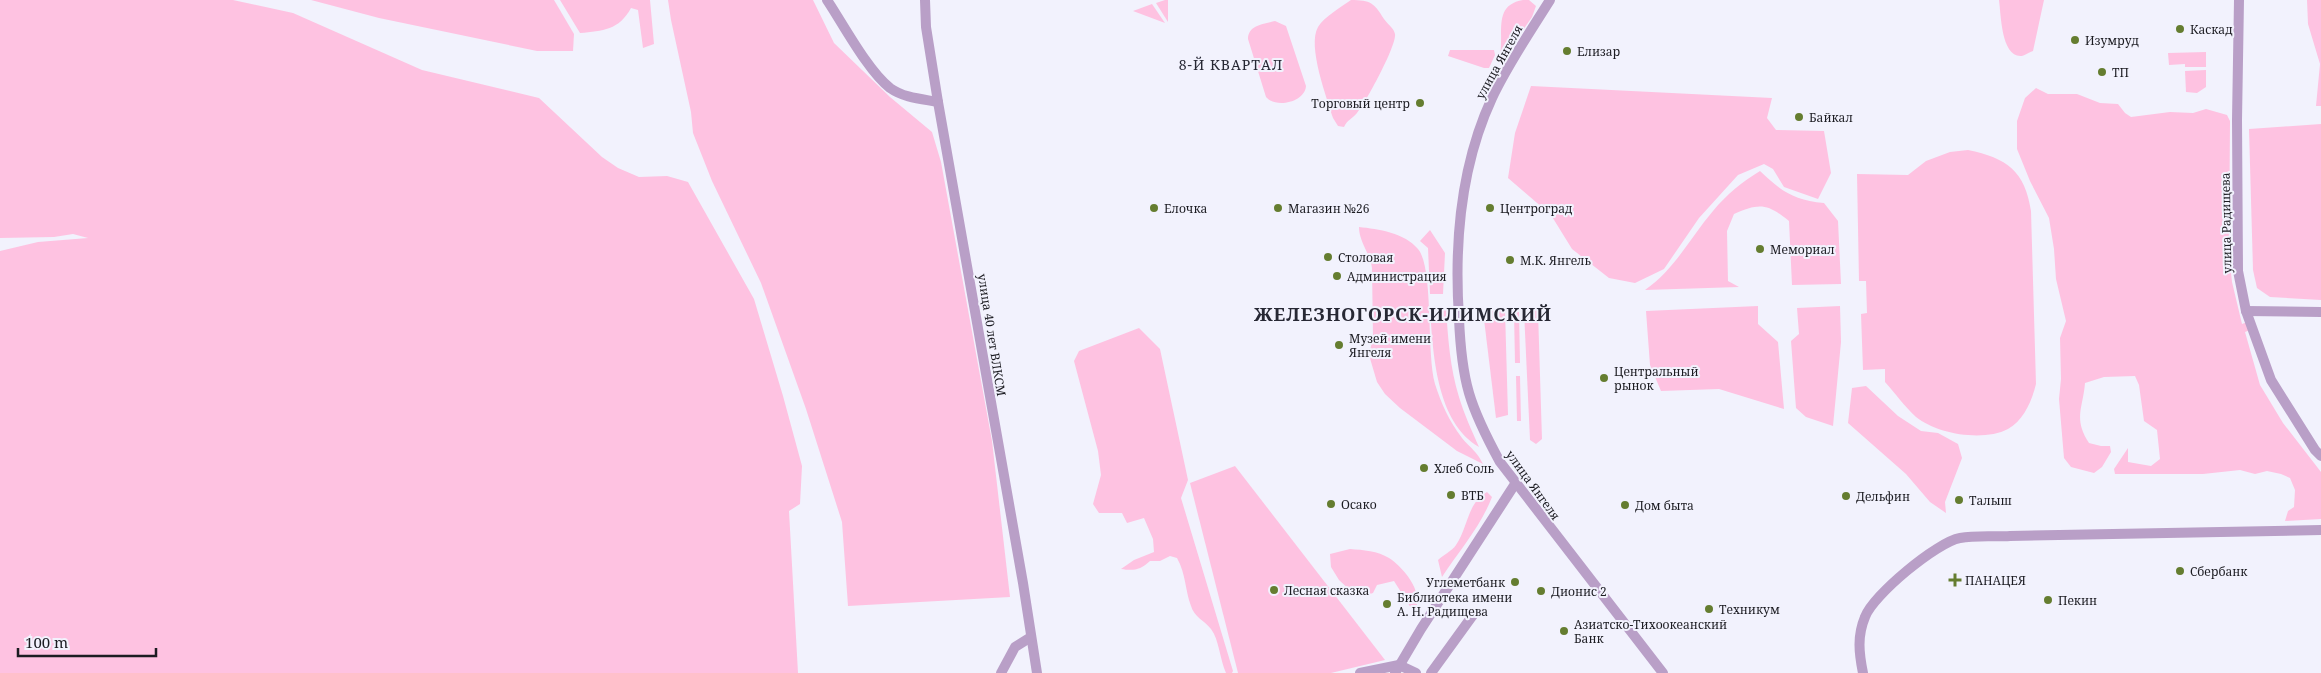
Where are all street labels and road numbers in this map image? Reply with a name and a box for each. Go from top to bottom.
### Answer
street label: улица Янгеля [1472,22,1526,102]
street label: улица Радищева [2217,172,2235,274]
street label: улица 40 лет ВЛКСМ [974,272,1010,398]
street label: улица Янгеля [1502,447,1564,523]

